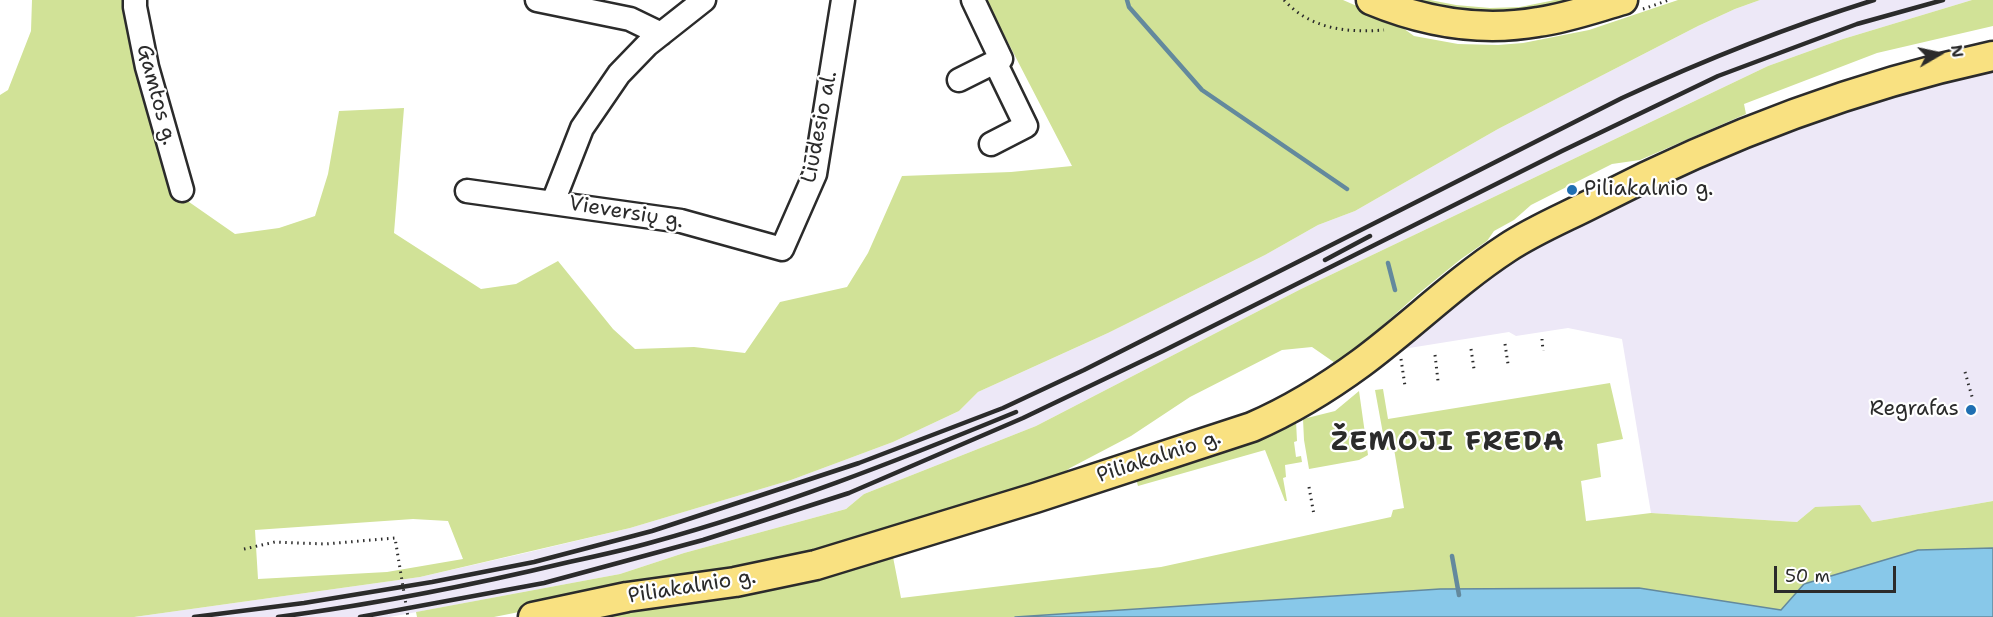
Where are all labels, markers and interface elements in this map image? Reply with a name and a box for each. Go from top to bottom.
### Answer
north arrow [1909,24,1969,84]
street label: Gamtos g. [130,42,182,148]
text: N [1946,43,1969,59]
street label: Liūdesio al. [797,69,843,185]
place label: Piliakalnio g. [1584,177,1713,203]
marker: Piliakalnio g. [1565,183,1579,197]
street label: Vieversių g. [567,192,685,234]
place label: Regrafas [1869,397,1959,423]
marker: Regrafas [1964,403,1978,417]
street label: Piliakalnio g. [1094,425,1224,489]
district label: ŽEMOJI FREDA [1331,427,1565,459]
scale bar [1777,554,1898,592]
street label: Piliakalnio g. [626,564,758,610]
text: 50 m [1785,564,1830,588]

